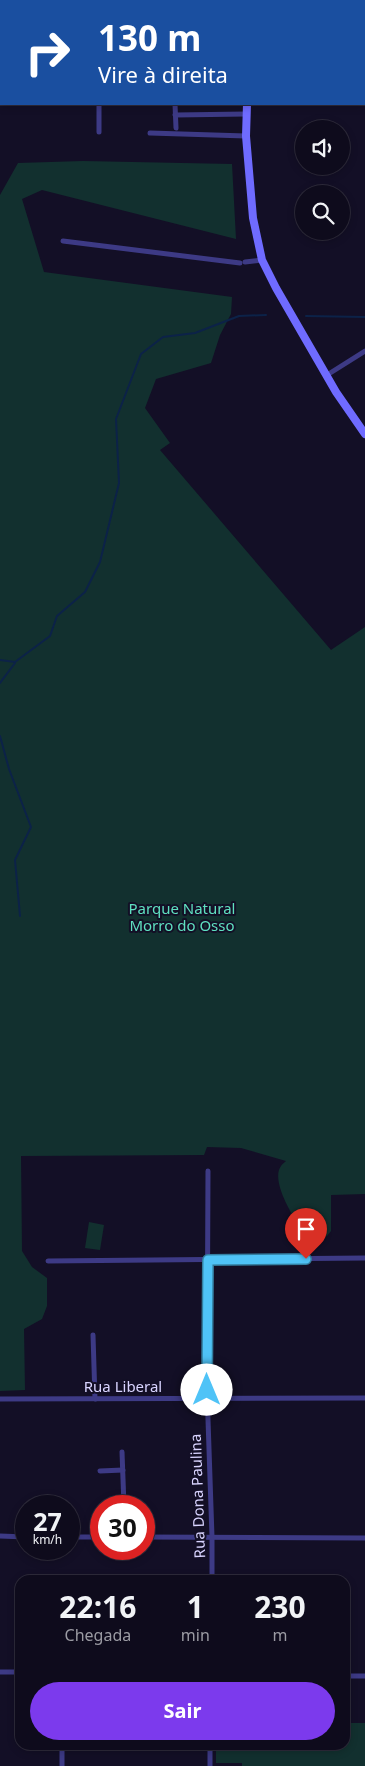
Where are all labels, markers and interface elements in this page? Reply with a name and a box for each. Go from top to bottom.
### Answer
text: 130 m [98,14,201,61]
icon: right [15,20,80,85]
text: Vire à direita [98,59,228,89]
map controls [295,120,350,240]
button: sound [295,120,350,175]
button: search [295,185,350,240]
park label: Parque Natural Morro do Osso [129,898,235,935]
pin [285,1208,327,1259]
icon: arrive [292,1215,320,1243]
position arrow [180,1363,232,1415]
street label: Rua Liberal [84,1376,162,1396]
street label: Rua Dona Paulina [185,1433,209,1559]
speed limit sign: 30 [90,1495,155,1560]
text: 27 [33,1504,62,1538]
text: km/h [33,1531,62,1548]
text: 22:16 [59,1586,136,1627]
text: 1 [187,1586,204,1627]
text: 230 [254,1586,306,1627]
text: Chegada [65,1624,131,1646]
text: min [181,1624,210,1646]
text: m [272,1624,287,1646]
button: Sair [30,1682,335,1740]

